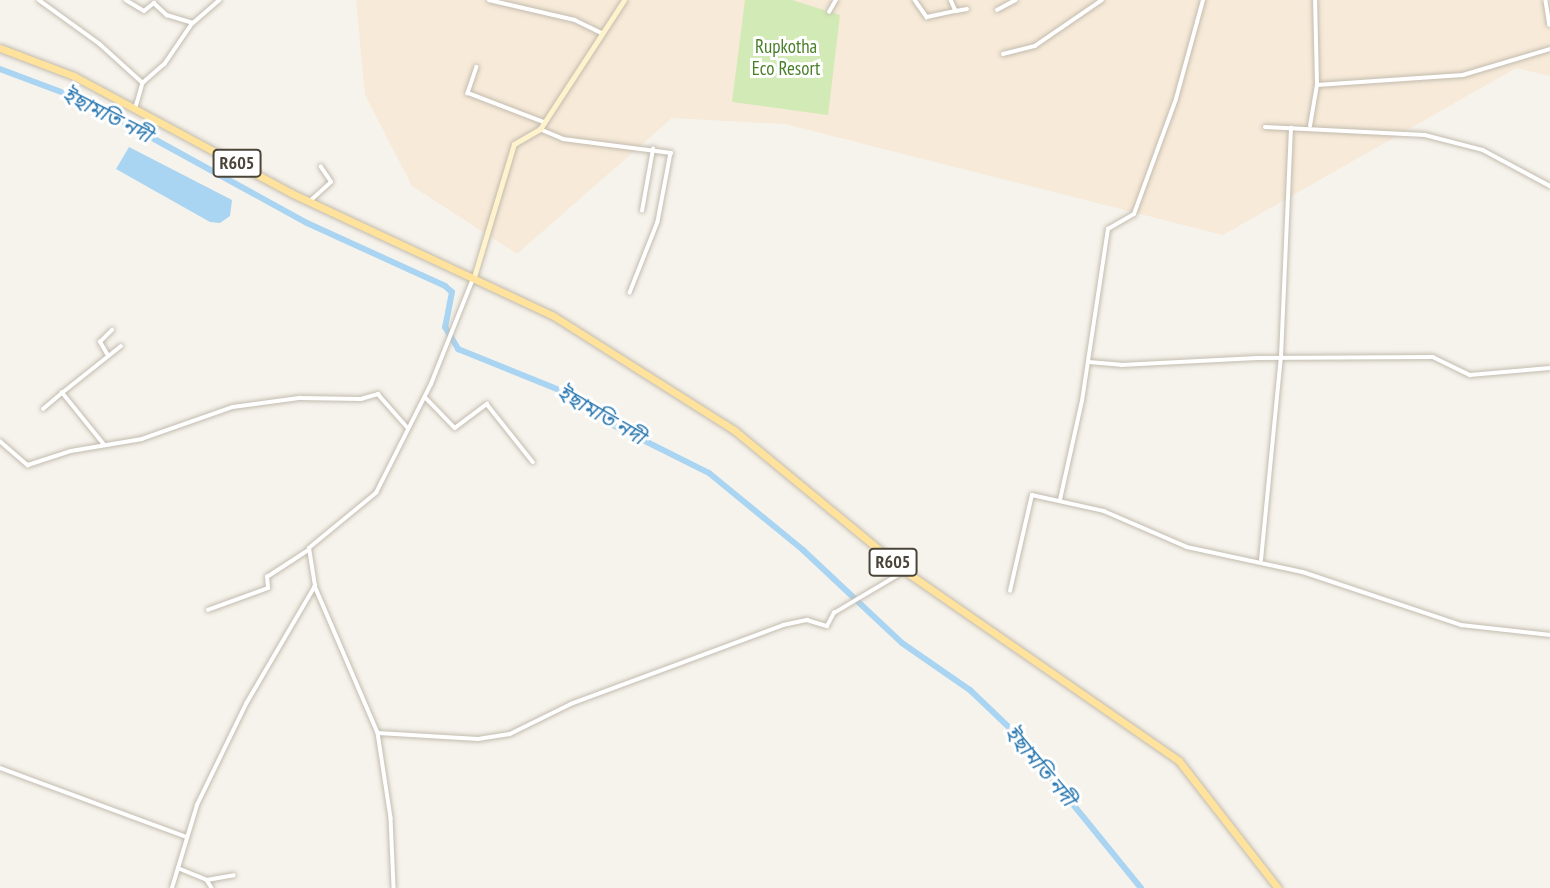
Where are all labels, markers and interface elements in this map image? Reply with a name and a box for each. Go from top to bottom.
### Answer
park label: Rupkotha Eco Resort [752,36,820,80]
water label: ইছামতি নদী [58,82,156,148]
road number: R605 [212,148,262,178]
water label: ইছামতি নদী [553,380,649,450]
road number: R605 [868,548,917,576]
water label: ইছামতি নদী [999,721,1081,811]

